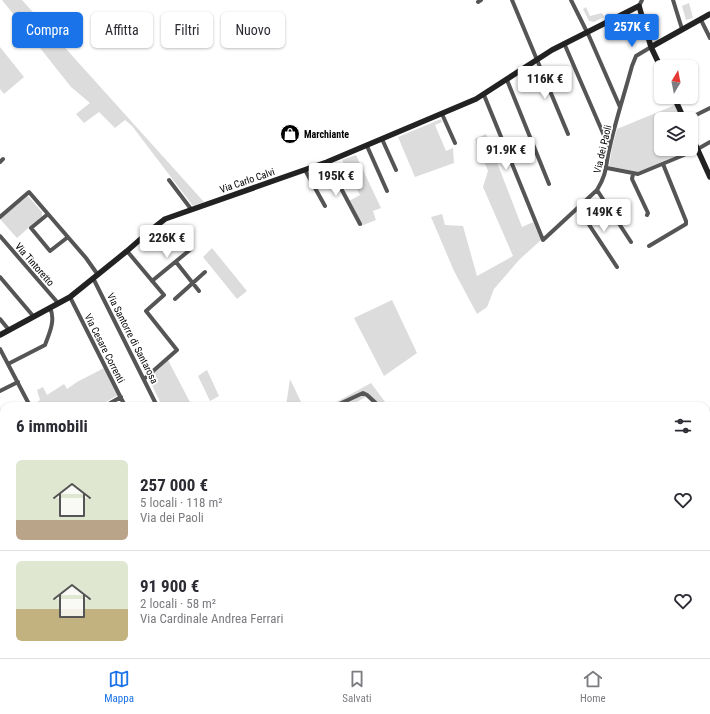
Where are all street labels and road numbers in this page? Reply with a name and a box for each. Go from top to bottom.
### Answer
street label: Via dei Paoli [592,124,613,174]
street label: Via Carlo Calvi [218,166,276,195]
street label: Via Tintoretto [13,241,56,288]
street label: Via Santorre di Santarosa [105,291,160,386]
street label: Via Cesare Correnti [82,312,127,385]

